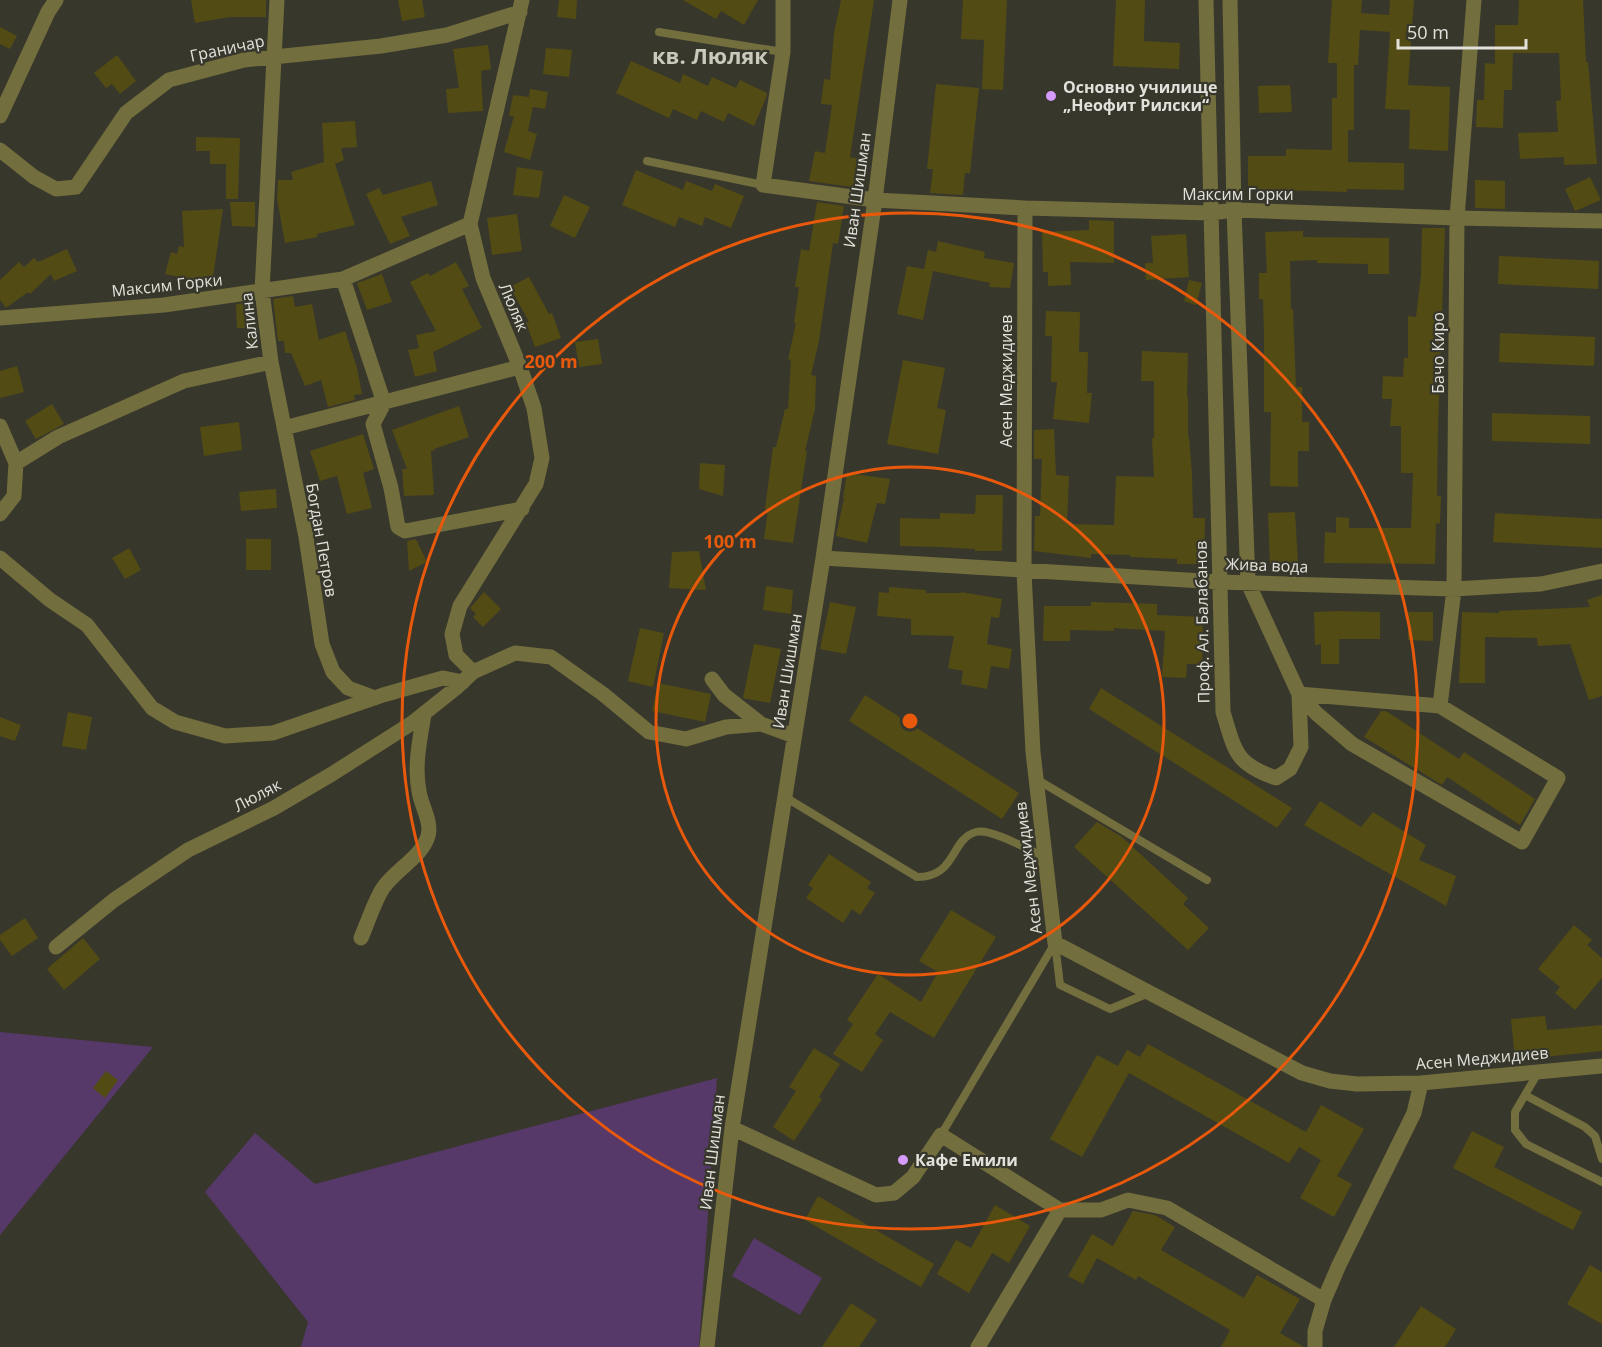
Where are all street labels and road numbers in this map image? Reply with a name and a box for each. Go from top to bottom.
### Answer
street label: Граничар [188,29,266,67]
street label: Иван Шишман [838,131,876,249]
street label: Максим Горки [1182,183,1294,205]
street label: Максим Горки [110,268,224,302]
street label: Люляк [494,279,534,335]
street label: Калина [235,292,263,350]
street label: Бачо Киро [1427,312,1449,394]
street label: Асен Меджидиев [995,314,1017,448]
street label: Богдан Петров [301,481,343,599]
street label: Проф. Ал. Балабанов [1190,541,1214,703]
street label: Жива вода [1225,553,1309,577]
street label: Иван Шишман [767,612,807,730]
street label: Люляк [229,773,285,817]
street label: Асен Меджидиев [1009,801,1047,935]
street label: Асен Меджидиев [1415,1041,1549,1075]
street label: Иван Шишман [694,1093,730,1211]

